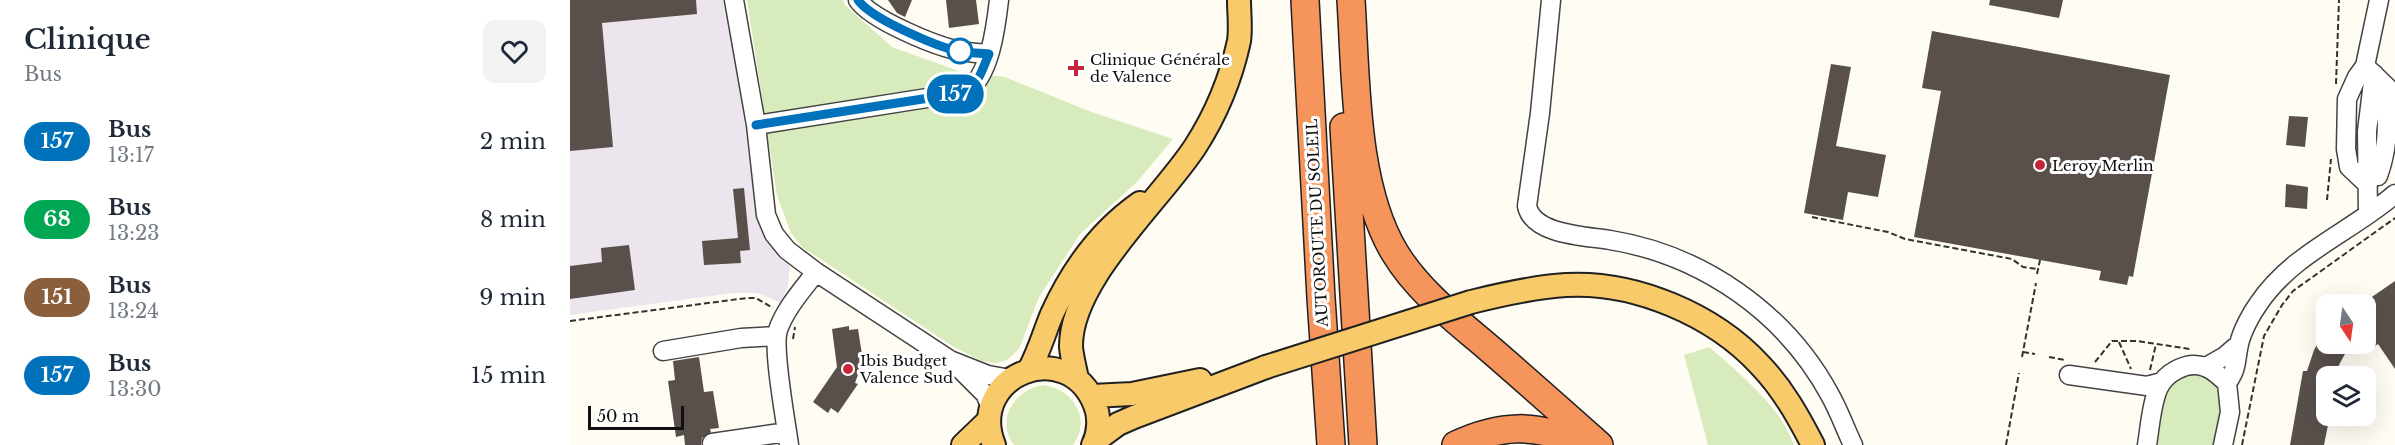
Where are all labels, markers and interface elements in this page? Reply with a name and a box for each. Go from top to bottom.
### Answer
button: heart [483,20,546,83]
text: Clinique [24,22,151,57]
unlabelled marker [947,38,973,64]
place label: Clinique Générale de Valence [1090,50,1230,86]
marker: Clinique Générale de Valence [1067,59,1085,77]
text: Bus [24,62,62,86]
line badge: 157 [920,74,990,113]
text: 157 [939,81,971,107]
text: Bus [108,116,151,143]
street label: AUTOROUTE DU SOLEIL [1302,118,1332,329]
text: 157 [41,128,73,154]
text: 2 min [480,128,546,155]
text: 13:17 [108,143,154,167]
place label: Leroy Merlin [2052,156,2154,175]
marker: Leroy Merlin [2033,158,2047,172]
text: Bus [108,194,151,221]
text: 68 [43,206,71,232]
text: 8 min [480,206,546,233]
text: 13:23 [108,221,160,245]
text: Bus [108,272,151,299]
text: 151 [42,284,72,310]
text: 9 min [479,284,546,311]
north arrow [2316,294,2376,354]
map controls [2316,294,2376,426]
text: 13:24 [108,299,159,323]
text: Bus [108,350,151,377]
place label: Ibis Budget Valence Sud [859,351,953,387]
text: 157 [41,362,73,388]
text: 15 min [471,362,546,389]
marker: Ibis Budget Valence Sud [841,362,855,376]
button: layers [2316,366,2376,426]
text: 13:30 [108,377,162,401]
scale bar [588,403,684,430]
text: 50 m [597,406,639,426]

